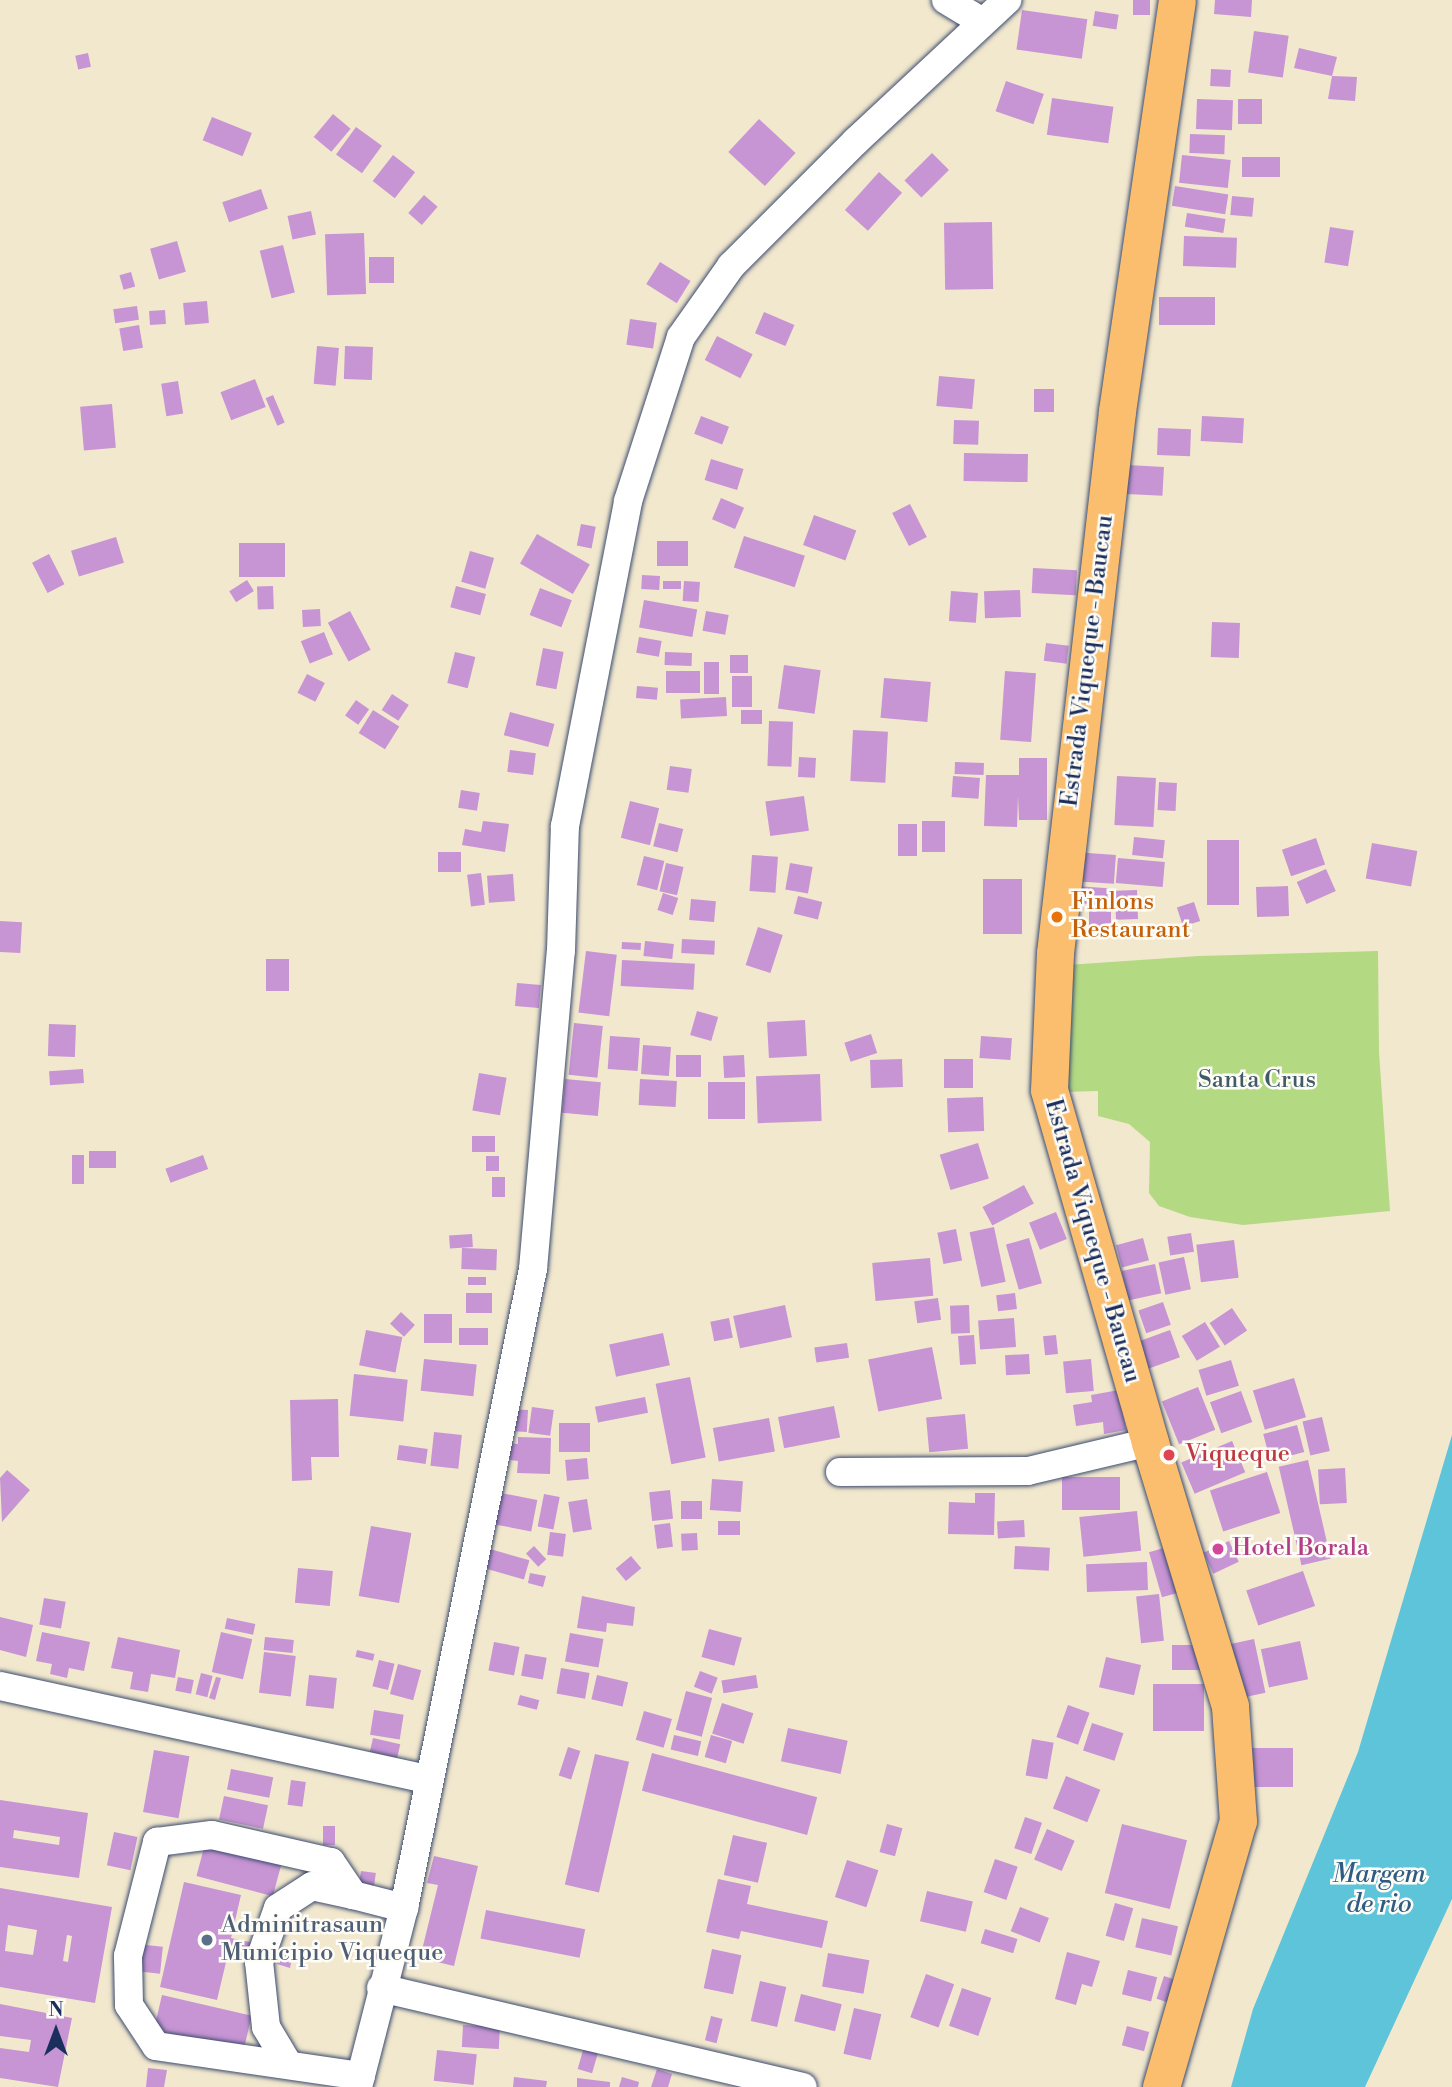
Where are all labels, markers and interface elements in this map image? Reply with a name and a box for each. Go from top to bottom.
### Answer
street label: Estrada Viqueque - Baucau [1056,513,1120,809]
place label: Finlons Restaurant [1071,889,1190,945]
marker: Finlons Restaurant [1049,909,1065,925]
park label: Santa Crus [1198,1067,1316,1095]
street label: Estrada Viqueque - Baucau [1038,1096,1146,1386]
place label: Viqueque [1185,1441,1290,1469]
marker: Viqueque [1159,1445,1179,1465]
place label: Hotel Borala [1232,1535,1369,1563]
marker: Hotel Borala [1210,1541,1226,1557]
water label: Margem de rio [1332,1859,1426,1920]
place label: Adminitrasaun Municipio Viqueque [221,1912,443,1968]
marker: Adminitrasaun Municipio Viqueque [199,1932,215,1948]
north arrow [21,1996,91,2066]
text: N [48,1998,64,2022]

